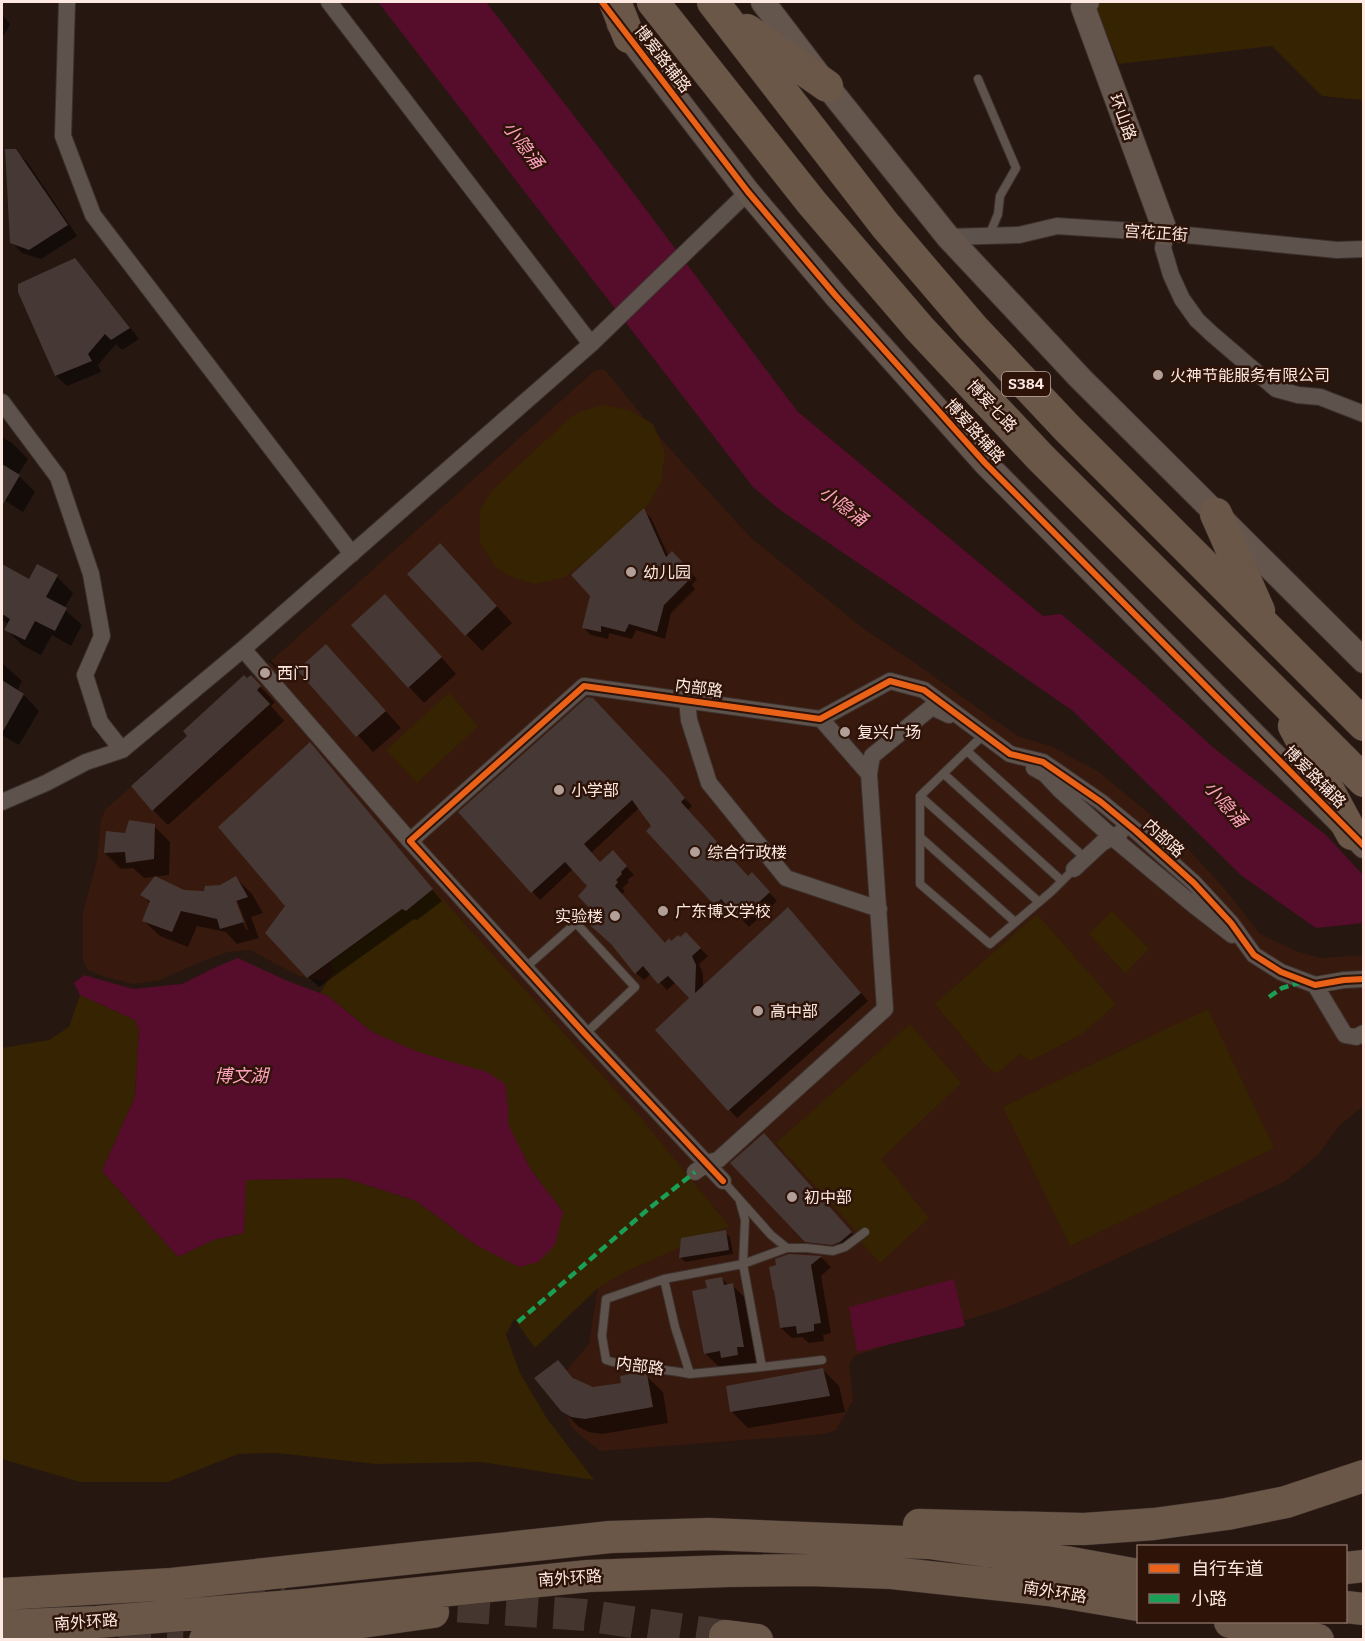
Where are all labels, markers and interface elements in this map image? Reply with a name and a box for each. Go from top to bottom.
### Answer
street label: 博爱路辅路 [631,22,695,96]
street label: 环山路 [1106,91,1140,143]
water label: 小隐涌 [498,117,549,175]
street label: 宫花正街 [1123,221,1189,245]
place label: 火神节能服务有限公司 [1170,366,1330,385]
marker: 火神节能服务有限公司 [1151,368,1165,382]
road number: S384 [1002,372,1050,396]
street label: 博爱七路 [963,376,1021,436]
street label: 博爱路辅路 [941,395,1009,467]
water label: 小隐涌 [815,481,873,532]
place label: 幼儿园 [643,563,691,582]
marker: 幼儿园 [624,565,638,579]
place label: 西门 [277,664,309,683]
marker: 西门 [258,666,272,680]
street label: 内部路 [674,675,724,701]
place label: 复兴广场 [857,723,921,742]
marker: 复兴广场 [838,725,852,739]
street label: 博爱路辅路 [1280,742,1350,812]
water label: 小隐涌 [1199,776,1252,833]
place label: 小学部 [571,781,619,800]
marker: 小学部 [552,783,566,797]
street label: 内部路 [1140,815,1188,861]
place label: 综合行政楼 [707,843,787,862]
marker: 综合行政楼 [688,845,702,859]
place label: 广东博文学校 [675,902,771,921]
marker: 广东博文学校 [656,904,670,918]
place label: 实验楼 [555,907,603,926]
marker: 实验楼 [608,909,622,923]
place label: 高中部 [770,1002,818,1021]
marker: 高中部 [751,1004,765,1018]
water label: 博文湖 [214,1065,271,1087]
place label: 初中部 [804,1188,852,1207]
marker: 初中部 [785,1190,799,1204]
street label: 内部路 [615,1353,665,1379]
legend [1137,1545,1347,1623]
text: 自行车道 [1191,1558,1263,1580]
street label: 南外环路 [537,1566,603,1590]
street label: 南外环路 [1022,1578,1088,1606]
text: 小路 [1191,1588,1227,1610]
street label: 南外环路 [53,1610,119,1634]

